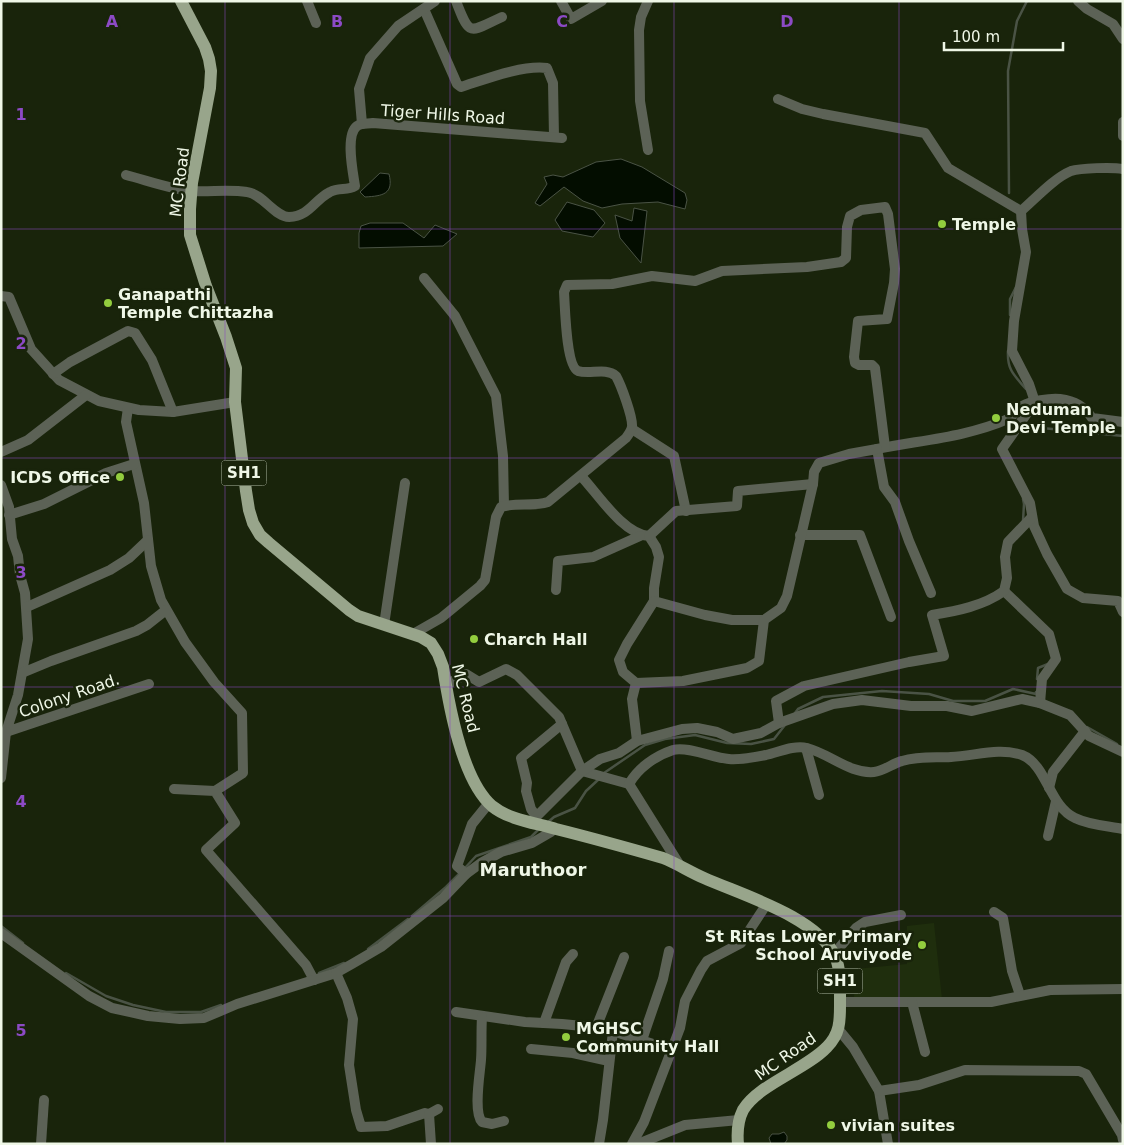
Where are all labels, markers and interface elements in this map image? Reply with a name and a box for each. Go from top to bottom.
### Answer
text: A [106,12,119,31]
text: B [331,12,343,31]
text: C [556,12,568,31]
text: D [780,12,794,31]
scale bar [944,20,1063,52]
text: 100 m [952,28,1000,46]
street label: Tiger Hills Road [379,101,506,128]
text: 1 [15,105,27,124]
street label: MC Road [166,146,193,218]
place label: Temple [952,215,1016,234]
marker: Temple [936,218,948,230]
place label: Ganapathi Temple Chittazha [118,285,274,322]
marker: Ganapathi Temple Chittazha [102,297,114,309]
text: 2 [15,334,27,353]
place label: Neduman Devi Temple [1006,400,1116,437]
marker: Neduman Devi Temple [990,412,1002,424]
road number: SH1 [222,460,266,486]
place label: ICDS Office [10,468,110,487]
marker: ICDS Office [114,471,126,483]
text: 3 [15,563,27,582]
place label: Charch Hall [484,630,587,649]
marker: Charch Hall [468,633,480,645]
street label: MC Road [448,662,483,734]
street label: Colony Road. [16,669,122,722]
text: 4 [15,792,27,811]
district label: Maruthoor [480,859,587,880]
place label: St Ritas Lower Primary School Aruviyode [705,927,913,964]
marker: St Ritas Lower Primary School Aruviyode [916,939,928,951]
road number: SH1 [818,968,862,994]
place label: MGHSC Community Hall [576,1019,719,1056]
text: 5 [15,1021,27,1040]
street label: MC Road [751,1028,819,1084]
marker: MGHSC Community Hall [560,1031,572,1043]
place label: vivian suites [841,1116,955,1135]
marker: vivian suites [825,1119,837,1131]

